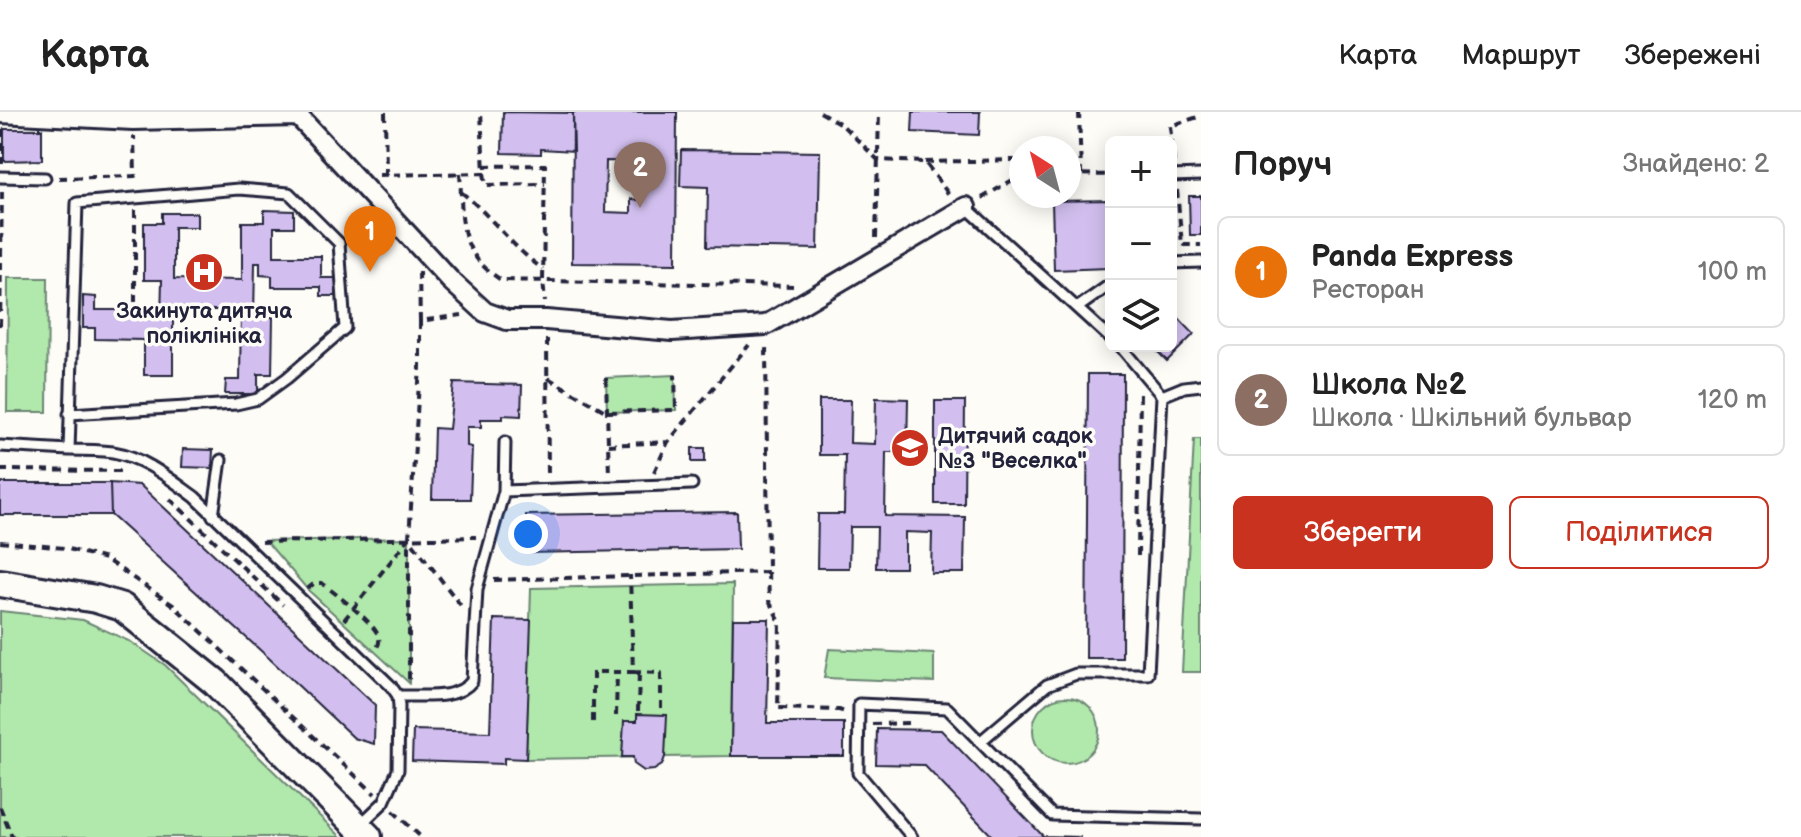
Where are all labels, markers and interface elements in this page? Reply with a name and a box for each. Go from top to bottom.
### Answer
text: Карта [40,33,149,78]
text: Карта [1339,39,1417,72]
text: Маршрут [1461,39,1580,72]
text: Збережені [1624,39,1761,72]
north arrow [1009,136,1081,208]
map controls [1105,136,1177,352]
button: + [1105,136,1177,208]
pin: 2 [614,142,666,208]
text: Поруч [1233,144,1332,185]
text: Знайдено: 2 [1623,149,1769,180]
pin: 1 [344,206,396,272]
button: − [1105,208,1177,280]
text: Panda Express [1311,239,1513,275]
hospital icon: Закинута дитяча поліклініка [183,251,225,293]
text: 1 [1256,257,1266,288]
text: 100 m [1698,257,1767,288]
text: Ресторан [1311,275,1425,306]
button: layers [1105,280,1177,352]
place label: Закинута дитяча поліклініка [116,298,292,350]
text: Школа №2 [1311,367,1466,403]
text: 2 [1253,385,1269,416]
text: 120 m [1698,385,1767,416]
text: Школа · Шкільний бульвар [1311,403,1632,434]
place label: Дитячий садок №3 "Веселка" [938,423,1093,475]
school or university icon: Дитячий садок №3 "Веселка" [889,427,931,469]
button: Зберегти [1233,496,1493,569]
button: Поділитися [1509,496,1769,569]
your location [508,514,548,554]

